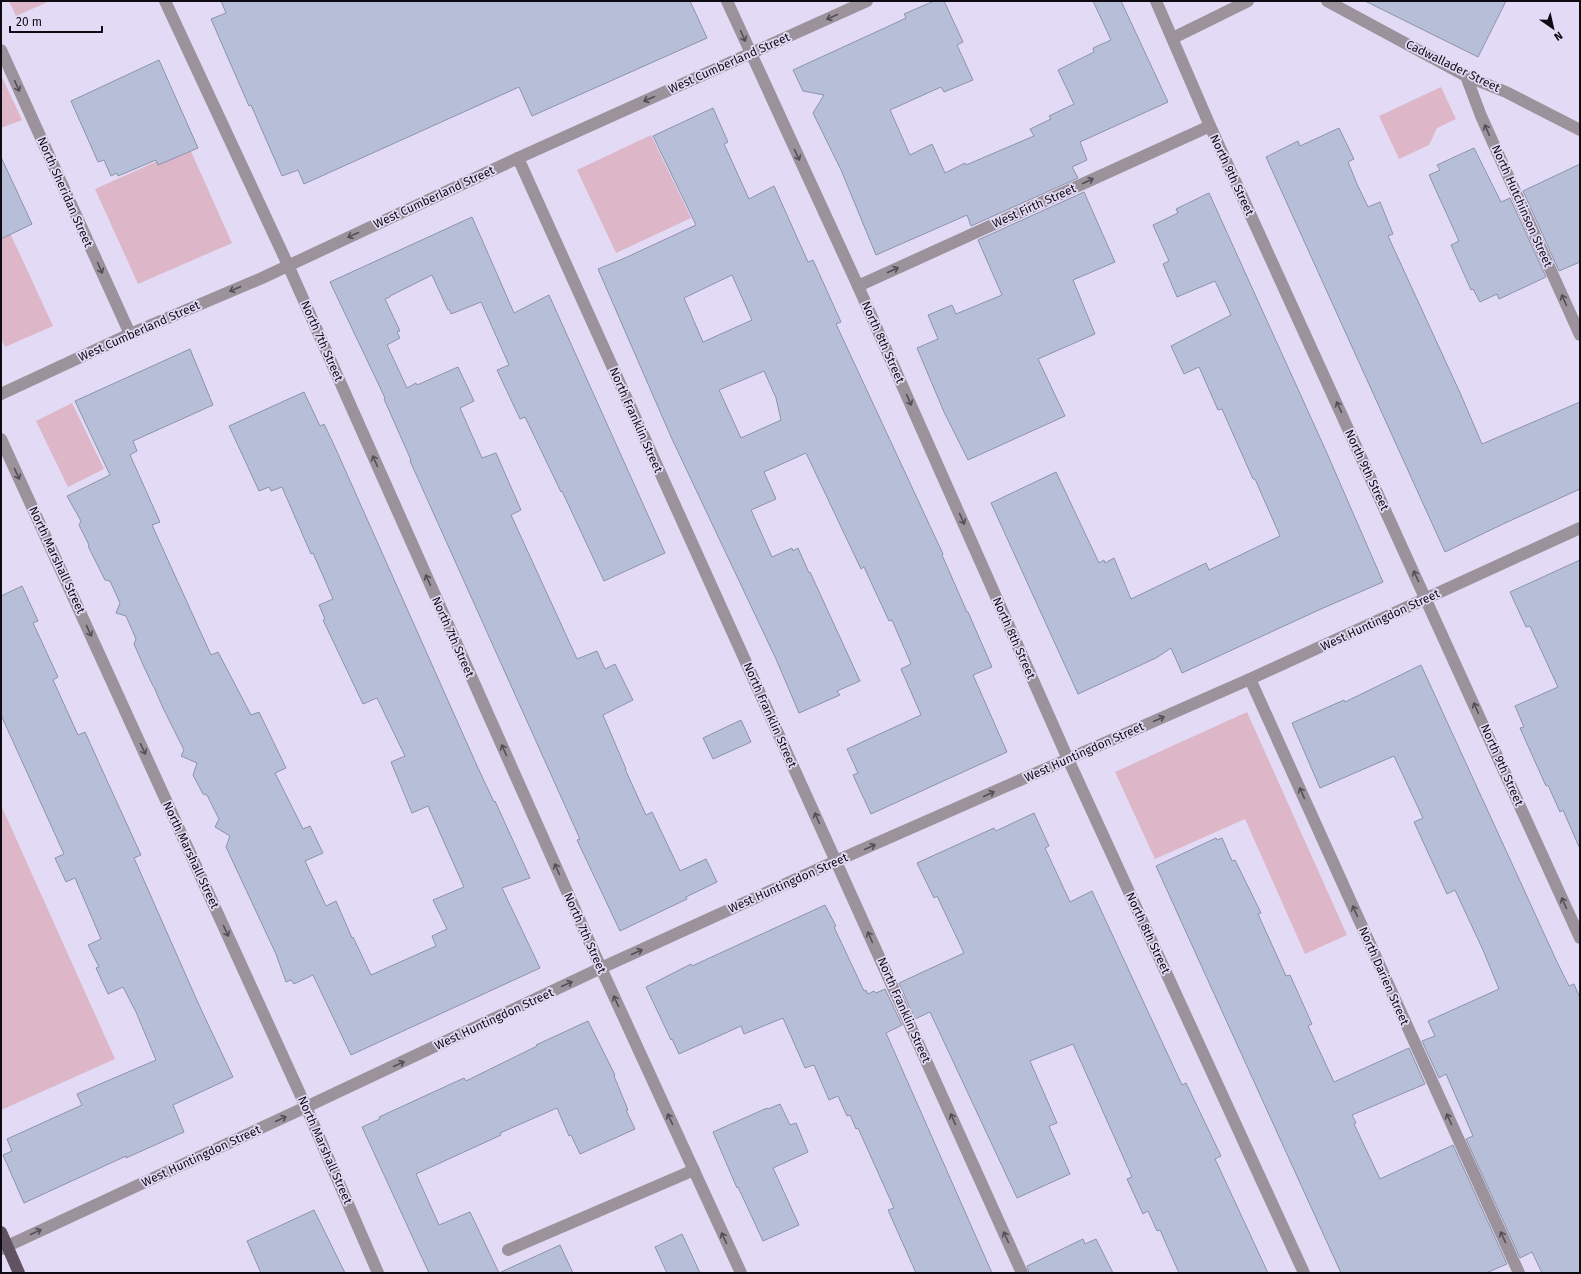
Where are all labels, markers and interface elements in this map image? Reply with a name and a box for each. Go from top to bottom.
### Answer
scale bar [10,8,102,34]
north arrow [1533,8,1573,48]
one-way arrow [826,14,838,21]
text: 20 m [16,15,42,29]
text: N [1552,28,1565,43]
street label: West Cumberland Street [666,30,793,96]
one-way arrow [740,30,747,42]
street label: Cadwallader Street [1404,37,1503,95]
one-way arrow [14,79,21,91]
one-way arrow [644,95,656,103]
one-way arrow [1483,125,1490,137]
street label: North 9th Street [1207,132,1257,218]
street label: North Sheridan Street [34,135,96,250]
street label: North Hutchinson Street [1489,143,1556,270]
one-way arrow [794,148,801,160]
street label: West Cumberland Street [371,163,497,231]
one-way arrow [1082,177,1094,184]
street label: West Firth Street [990,181,1079,231]
one-way arrow [347,232,359,239]
one-way arrow [97,261,104,273]
one-way arrow [887,266,899,273]
one-way arrow [229,286,241,294]
one-way arrow [1560,294,1567,306]
street label: West Cumberland Street [76,298,203,364]
street label: North 7th Street [298,298,346,384]
street label: North 8th Street [859,299,908,386]
street label: North Franklin Street [607,365,666,475]
one-way arrow [906,394,913,406]
one-way arrow [1335,402,1342,414]
street label: North 9th Street [1342,427,1392,513]
one-way arrow [371,456,379,468]
one-way arrow [14,468,21,480]
street label: North Marshall Street [26,504,88,616]
one-way arrow [958,513,966,525]
one-way arrow [1412,571,1419,583]
one-way arrow [424,574,431,586]
street label: West Huntingdon Street [1318,586,1442,654]
street label: North 7th Street [429,594,477,680]
street label: North 8th Street [990,595,1039,682]
one-way arrow [86,624,93,636]
street label: North Franklin Street [741,660,800,770]
one-way arrow [1472,702,1479,714]
one-way arrow [1153,715,1165,723]
street label: West Huntingdon Street [1022,719,1147,785]
street label: North 9th Street [1478,722,1527,809]
one-way arrow [140,743,147,755]
one-way arrow [500,744,507,756]
one-way arrow [1297,787,1305,799]
one-way arrow [982,790,994,797]
street label: North Marshall Street [160,799,222,911]
one-way arrow [813,813,820,825]
one-way arrow [863,842,875,850]
street label: West Huntingdon Street [726,850,851,916]
one-way arrow [553,863,560,875]
street label: North 7th Street [561,890,609,976]
street label: North 8th Street [1123,890,1173,976]
one-way arrow [1560,897,1567,909]
one-way arrow [1351,906,1358,918]
one-way arrow [223,925,230,937]
street label: North Darien Street [1356,925,1412,1028]
one-way arrow [866,931,873,943]
one-way arrow [630,948,642,955]
street label: North Franklin Street [875,955,934,1065]
one-way arrow [561,980,573,987]
street label: West Huntingdon Street [432,985,556,1053]
one-way arrow [612,996,619,1008]
one-way arrow [393,1060,405,1067]
street label: North Marshall Street [295,1094,355,1207]
one-way arrow [948,1113,956,1125]
one-way arrow [1445,1113,1452,1125]
one-way arrow [666,1114,673,1126]
one-way arrow [275,1115,287,1122]
street label: West Huntingdon Street [139,1122,263,1190]
one-way arrow [30,1228,42,1235]
one-way arrow [720,1232,728,1244]
one-way arrow [1002,1232,1009,1244]
one-way arrow [1498,1232,1506,1244]

